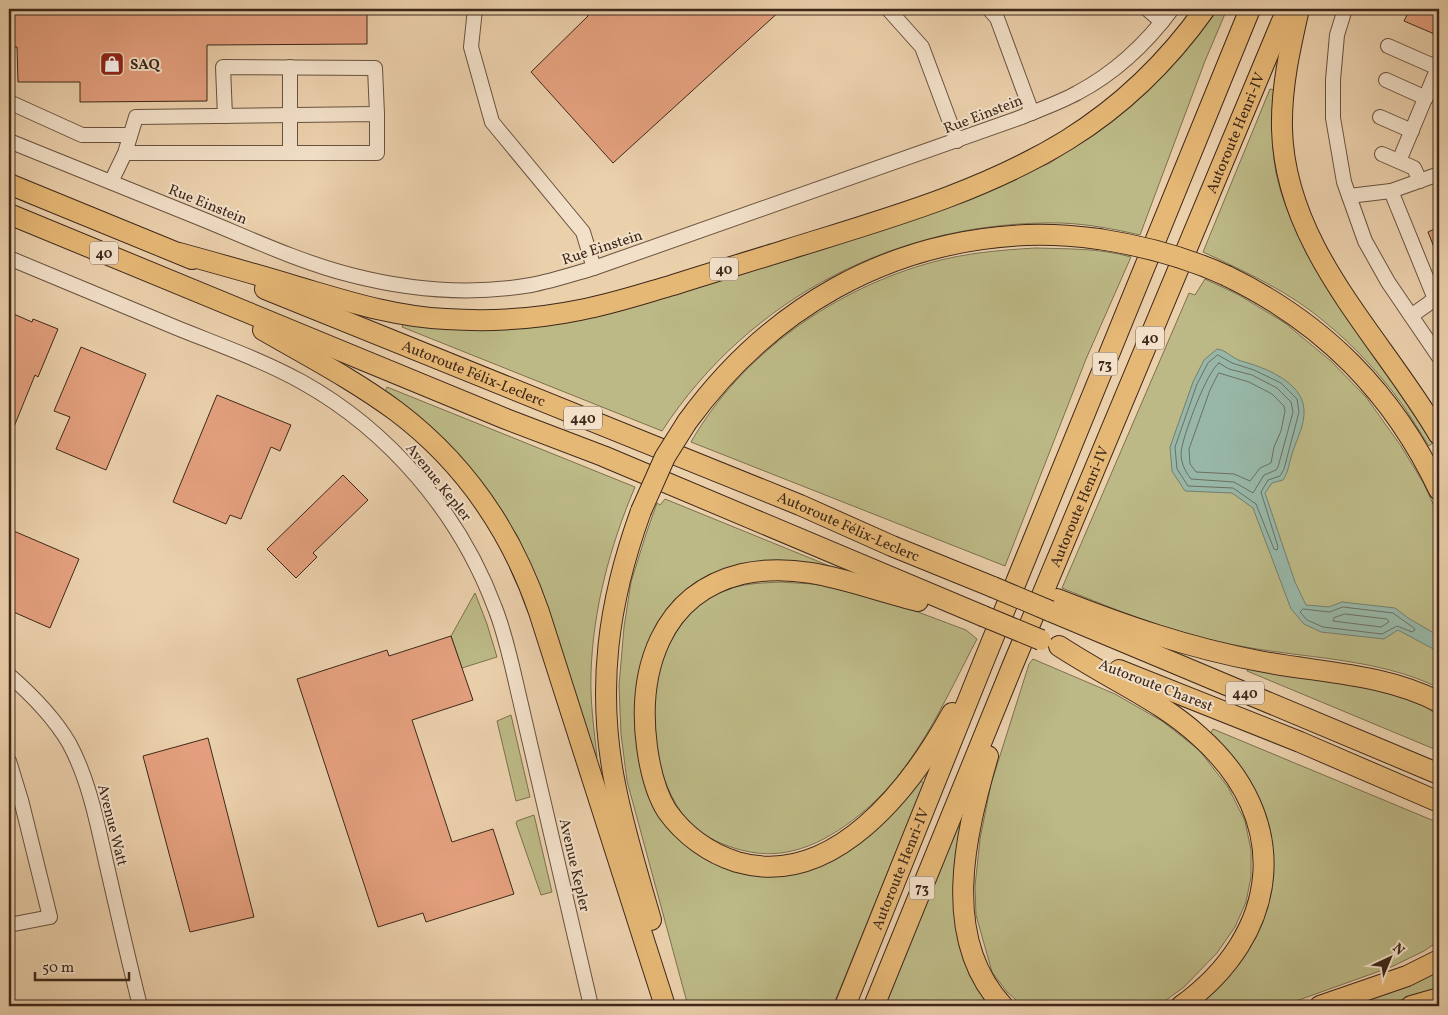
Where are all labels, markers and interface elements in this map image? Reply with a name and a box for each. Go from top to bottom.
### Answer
shop icon: SAQ [99,51,125,77]
place label: SAQ [130,55,161,76]
street label: Autoroute Henri-IV [1202,70,1271,197]
street label: Rue Einstein [941,91,1026,140]
street label: Rue Einstein [165,180,250,231]
street label: Rue Einstein [560,226,645,271]
road number: 40 [90,242,118,264]
road number: 40 [710,258,738,280]
road number: 40 [1136,326,1164,349]
street label: Autoroute Félix-Leclerc [398,336,548,413]
road number: 73 [1092,352,1118,376]
road number: 440 [564,406,602,429]
street label: Avenue Kepler [400,439,476,526]
street label: Autoroute Henri-IV [1046,443,1115,571]
street label: Autoroute Félix-Leclerc [774,488,923,568]
street label: Autoroute Charest [1095,655,1216,718]
road number: 440 [1226,681,1264,704]
street label: Avenue Watt [91,782,132,868]
street label: Autoroute Henri-IV [868,805,936,933]
street label: Avenue Kepler [553,817,594,914]
road number: 73 [910,876,934,900]
north arrow [1366,932,1416,982]
text: N [1388,939,1408,960]
scale bar [35,950,129,982]
text: 50 m [42,958,74,979]

